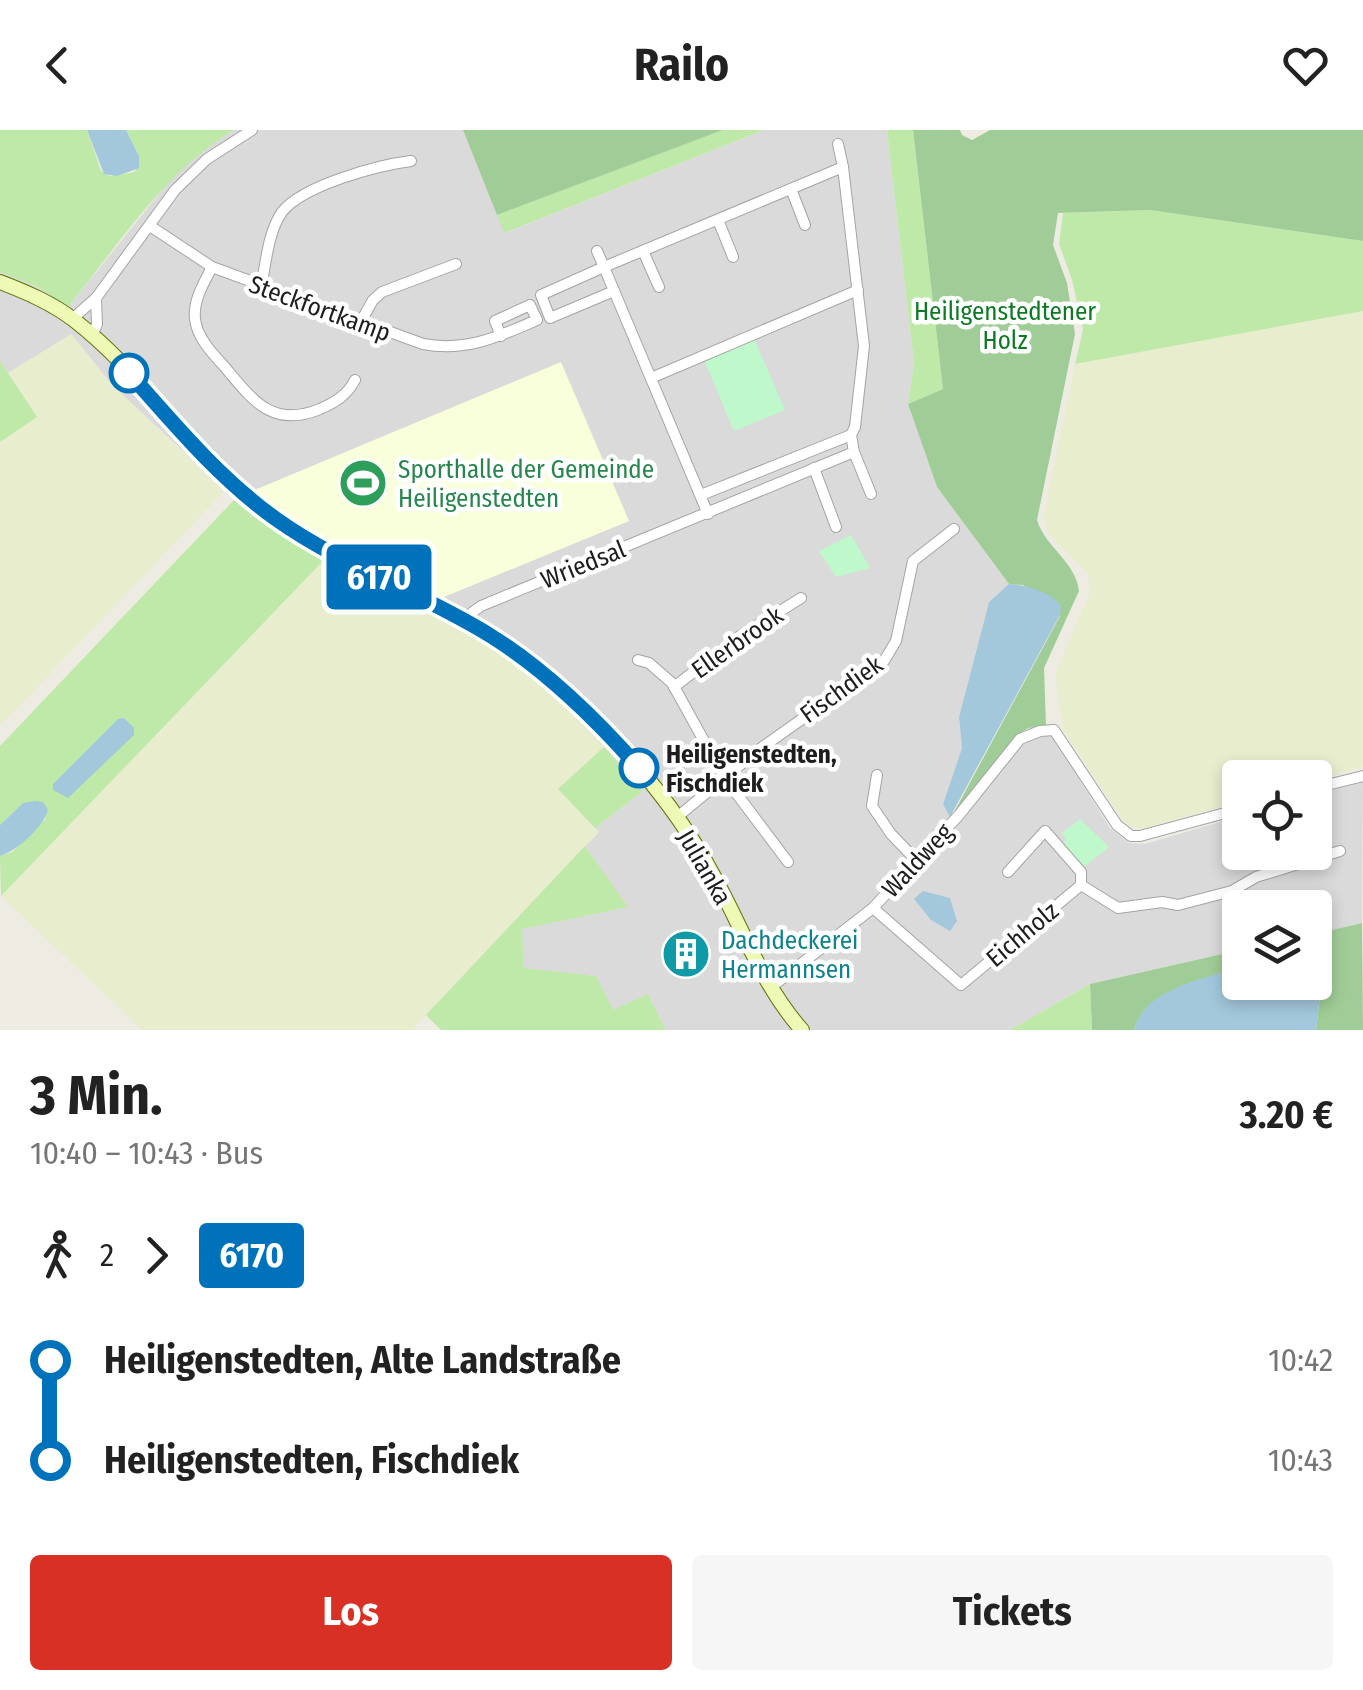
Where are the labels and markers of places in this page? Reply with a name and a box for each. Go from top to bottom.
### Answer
unlabelled marker [110,354,148,392]
place label: Sporthalle der Gemeinde Heiligenstedten [398,455,654,514]
sports icon: Sporthalle der Gemeinde Heiligenstedten [337,457,389,509]
place label: Heiligenstedten, Fischdiek [666,740,837,799]
marker: Heiligenstedten, Fischdiek [620,749,658,787]
place label: Dachdeckerei Hermannsen [721,926,858,985]
building icon: Dachdeckerei Hermannsen [660,928,712,980]

